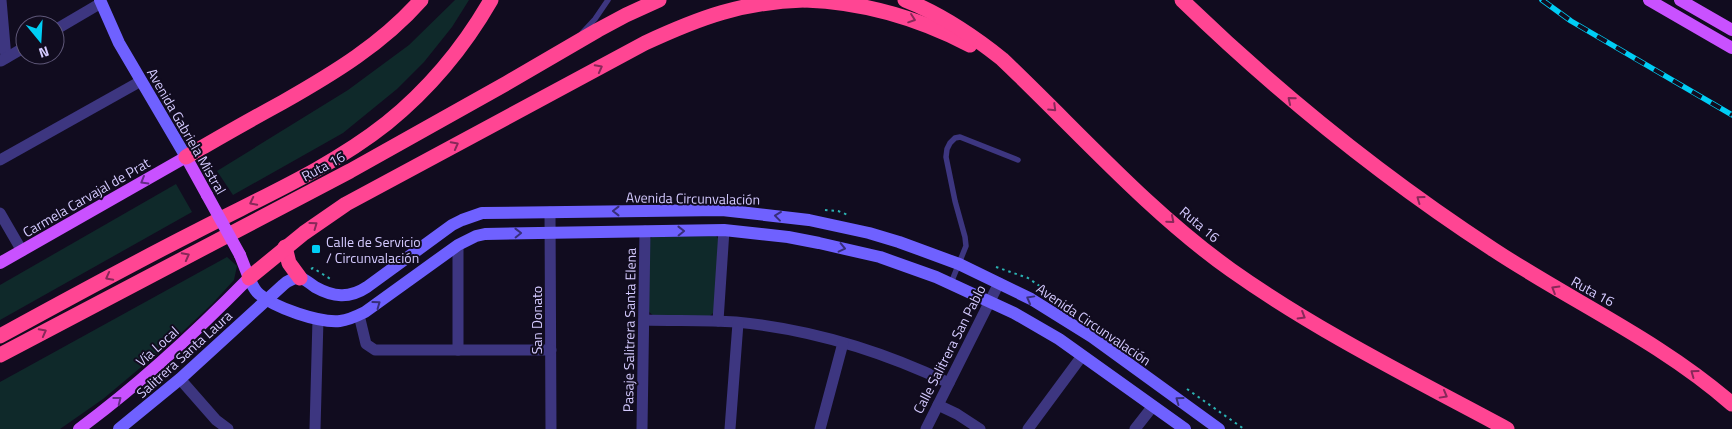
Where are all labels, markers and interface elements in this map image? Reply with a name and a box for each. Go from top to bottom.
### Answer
one-way arrow [907,14,916,24]
north arrow [15,15,65,65]
text: N [36,41,52,64]
street label: Avenida Gabriela Mistral [142,64,232,198]
one-way arrow [593,64,602,74]
one-way arrow [1288,96,1297,105]
one-way arrow [1047,102,1056,111]
one-way arrow [450,141,459,151]
street label: Ruta 16 [297,146,349,186]
street label: Carmela Carvajal de Prat [19,152,154,242]
one-way arrow [140,175,149,185]
street label: Avenida Circunvalación [626,186,760,210]
one-way arrow [249,196,258,206]
one-way arrow [1416,196,1426,205]
street label: Ruta 16 [1175,201,1225,247]
one-way arrow [612,206,620,216]
one-way arrow [774,211,782,221]
one-way arrow [1165,214,1174,223]
one-way arrow [308,222,318,231]
one-way arrow [677,226,685,236]
one-way arrow [514,227,522,238]
place label: Calle de Servicio / Circunvalación [326,231,421,268]
one-way arrow [837,242,846,253]
marker: Calle de Servicio / Circunvalación [310,243,322,255]
street label: Pasaje Salitrera Santa Elena [617,248,641,412]
one-way arrow [181,252,190,262]
street label: Ruta 16 [1567,270,1619,312]
one-way arrow [105,271,114,281]
street label: Avenida Circunvalación [1032,278,1156,370]
street label: Calle Salitrera San Pablo [907,281,991,417]
one-way arrow [1552,285,1561,295]
street label: San Donato [526,286,547,354]
one-way arrow [1027,295,1036,305]
one-way arrow [371,301,380,309]
street label: Salitrera Santa Laura [131,305,237,403]
one-way arrow [1296,309,1305,319]
street label: Vía Local [131,321,183,371]
one-way arrow [38,328,47,338]
one-way arrow [1690,370,1700,379]
one-way arrow [1439,388,1448,398]
one-way arrow [112,397,121,405]
one-way arrow [1176,398,1185,406]

